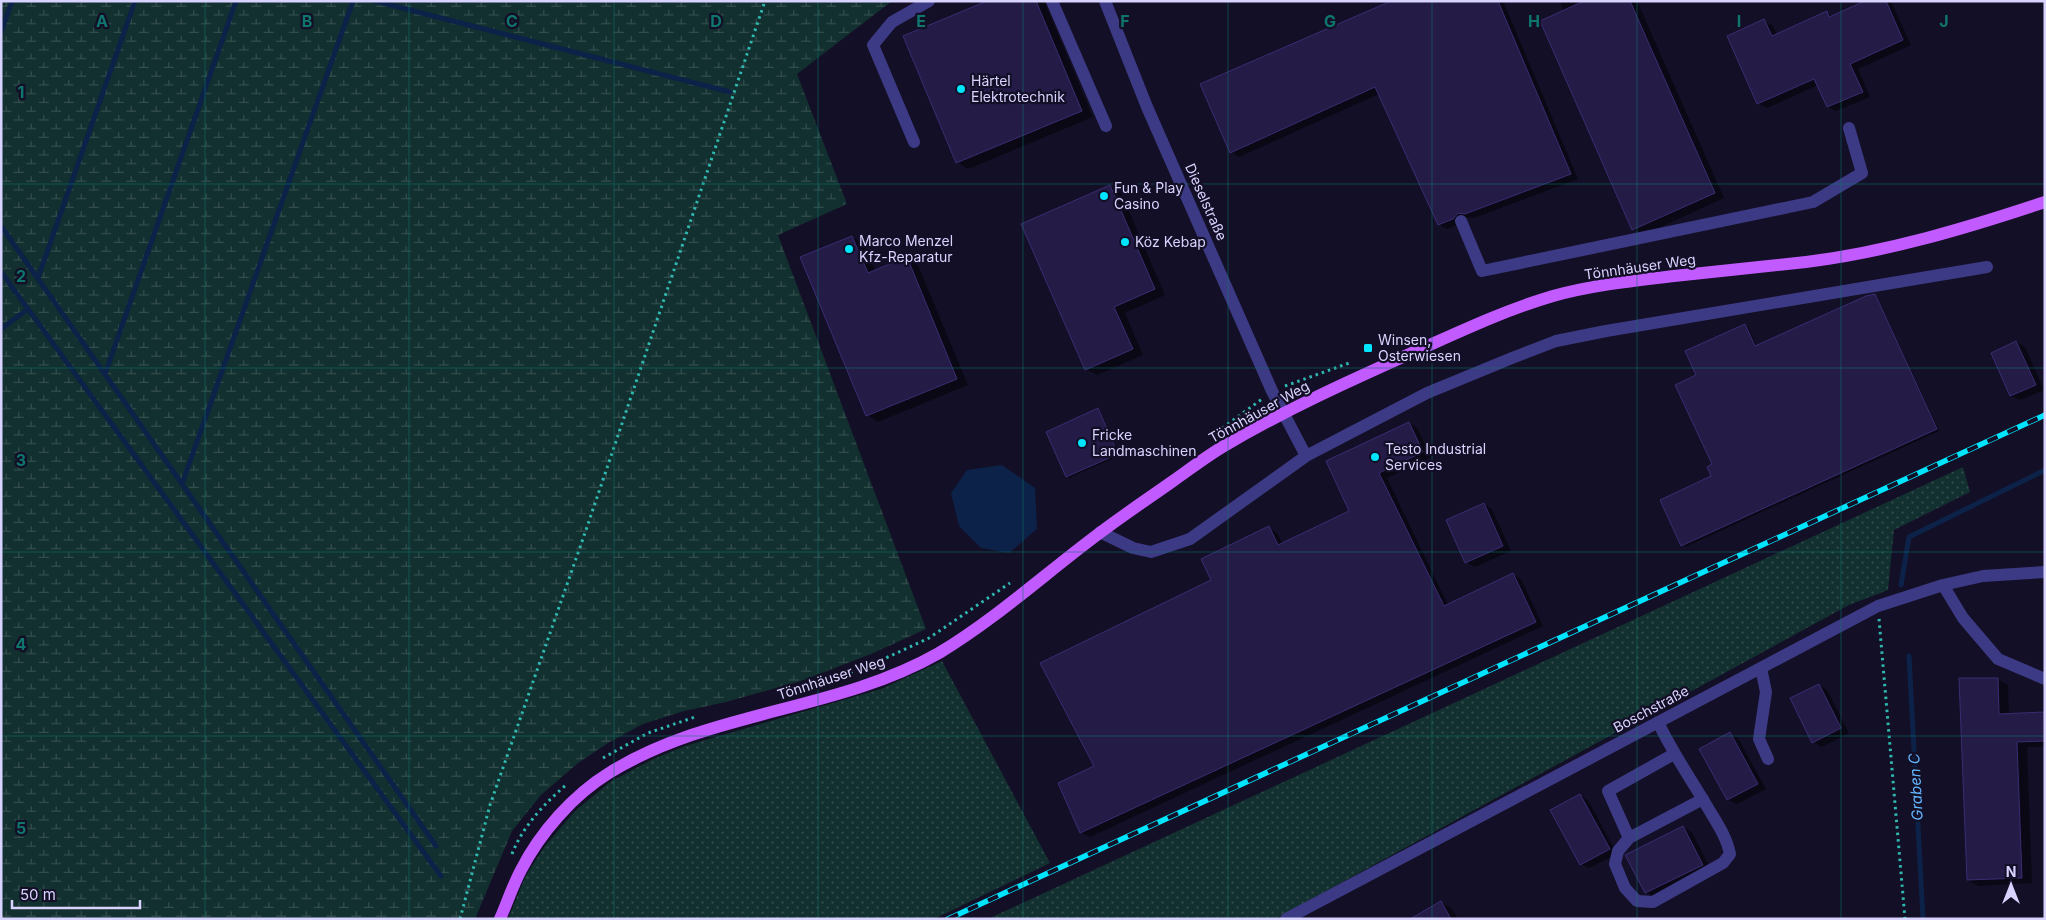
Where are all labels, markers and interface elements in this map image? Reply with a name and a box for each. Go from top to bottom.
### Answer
text: A [96,11,108,31]
text: B [302,11,312,31]
text: C [506,11,518,31]
text: D [710,11,722,31]
text: E [916,11,926,31]
text: F [1120,11,1130,31]
text: G [1324,11,1336,31]
text: H [1528,11,1540,31]
text: I [1737,11,1741,31]
text: J [1939,11,1949,31]
place label: Härtel Elektrotechnik [971,72,1065,105]
text: 1 [18,82,24,102]
marker: Härtel Elektrotechnik [955,83,967,95]
street label: Dieselstraße [1182,161,1231,243]
place label: Fun & Play Casino [1114,179,1183,212]
marker: Fun & Play Casino [1098,190,1110,202]
place label: Marco Menzel Kfz-Reparatur [859,232,953,265]
place label: Köz Kebap [1135,233,1206,250]
marker: Köz Kebap [1119,236,1131,248]
marker: Marco Menzel Kfz-Reparatur [843,243,855,255]
street label: Tönnhäuser Weg [1583,250,1697,283]
text: 2 [16,266,26,286]
place label: Winsen, Osterwiesen [1378,331,1461,364]
marker: Winsen, Osterwiesen [1362,342,1374,354]
street label: Tönnhäuser Weg [1206,377,1312,446]
place label: Fricke Landmaschinen [1092,426,1197,459]
marker: Fricke Landmaschinen [1076,437,1088,449]
place label: Testo Industrial Services [1385,440,1486,473]
text: 3 [16,450,26,470]
marker: Testo Industrial Services [1369,451,1381,463]
text: 4 [16,634,27,654]
street label: Tönnhäuser Weg [775,652,887,703]
street label: Boschstraße [1610,682,1691,736]
water label: Graben C [1904,753,1927,821]
text: 5 [16,818,26,838]
north arrow [1986,860,2036,910]
text: N [2006,863,2016,880]
scale bar [12,878,140,910]
text: 50 m [20,885,56,904]

